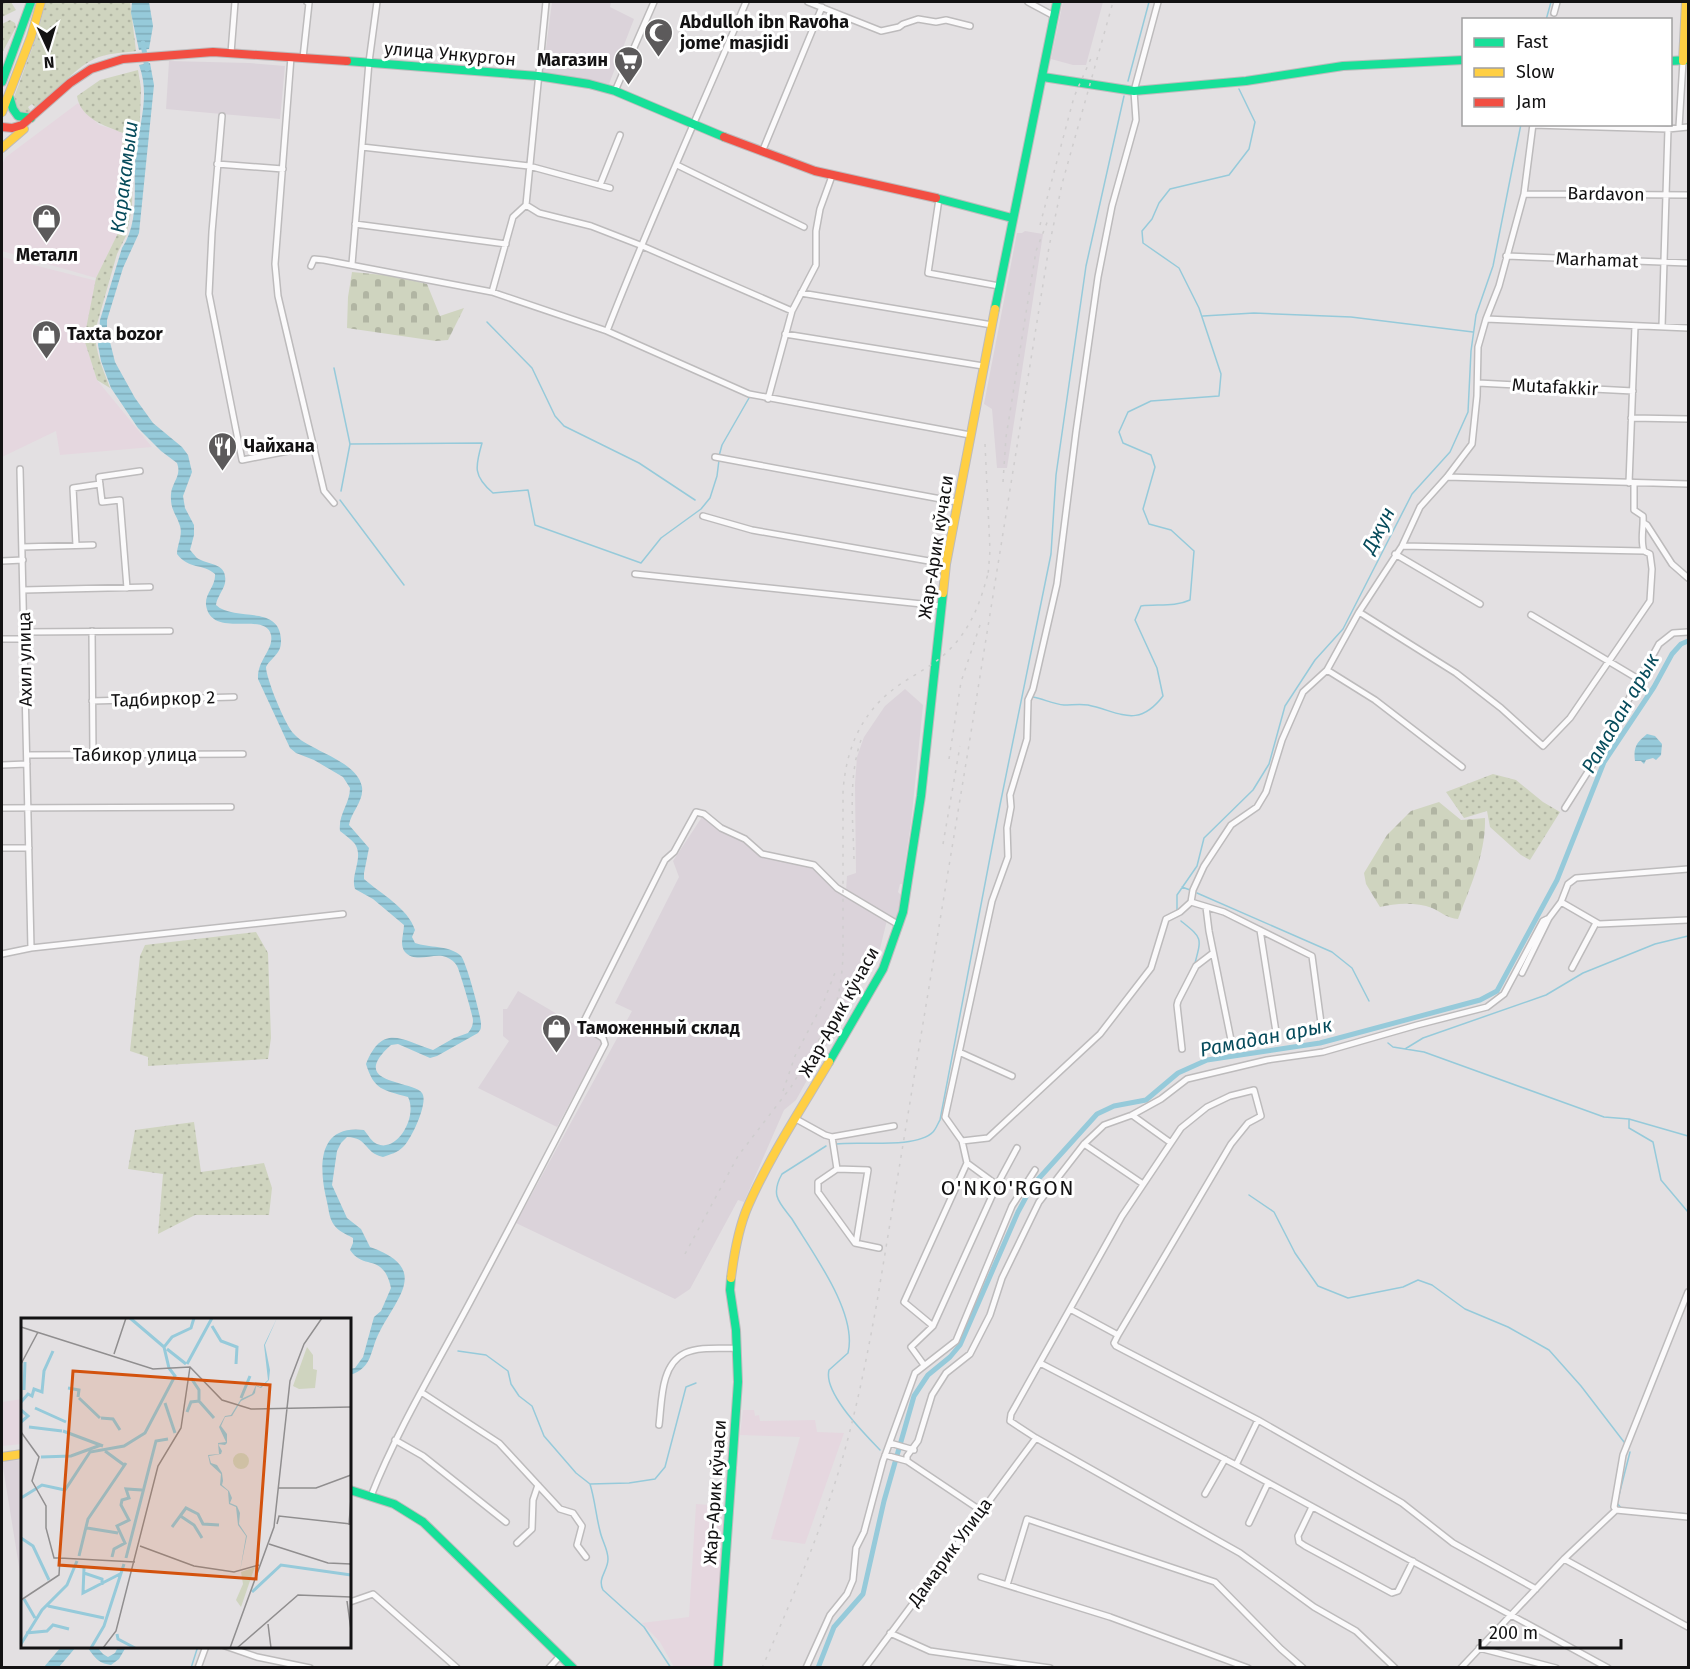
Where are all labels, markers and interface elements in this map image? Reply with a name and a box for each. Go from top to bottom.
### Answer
place label: Abdulloh ibn Ravoha jome’ masjidi [679,11,849,54]
mosque icon: Abdulloh ibn Ravoha jome’ masjidi [643,16,675,58]
north arrow [18,18,78,78]
legend [1462,18,1672,126]
text: Fast [1516,31,1549,53]
street label: улица Ункургон [383,37,517,71]
supermarket icon: Магазин [613,44,645,86]
place label: Магазин [537,49,608,71]
text: N [43,53,55,72]
text: Slow [1516,61,1555,83]
text: Jam [1516,91,1547,113]
water label: Каракамыш [105,120,143,234]
street label: Bardavon [1567,182,1645,206]
shop icon: Металл [31,202,63,244]
place label: Металл [16,244,78,266]
street label: Marhamat [1555,248,1639,272]
shop icon: Taxta bozor [30,318,62,360]
place label: Taxta bozor [67,323,163,345]
street label: Mutafakkir [1511,374,1599,400]
restaurant icon: Чайхана [207,430,239,472]
place label: Чайхана [244,435,315,457]
street label: Жар-Арик кўчаси [914,473,958,621]
water label: Джун [1355,503,1400,559]
street label: Ахил улица [13,611,37,707]
water label: Рамадан арык [1576,648,1664,777]
street label: Тадбиркор 2 [111,686,216,712]
street label: Табикор улица [73,744,197,766]
street label: Жар-Арик кўчаси [794,943,884,1081]
shop icon: Таможенный склад [540,1012,572,1054]
water label: Рамадан арык [1198,1012,1335,1062]
place label: Таможенный склад [577,1017,740,1039]
district label: O'NKO'RGON [941,1175,1075,1201]
inset map [21,1318,351,1648]
street label: Жар-Арик кўчаси [699,1419,731,1565]
street label: Дамарик Улица [903,1494,997,1611]
scale bar [1480,1612,1621,1650]
text: 200 m [1489,1622,1538,1644]

